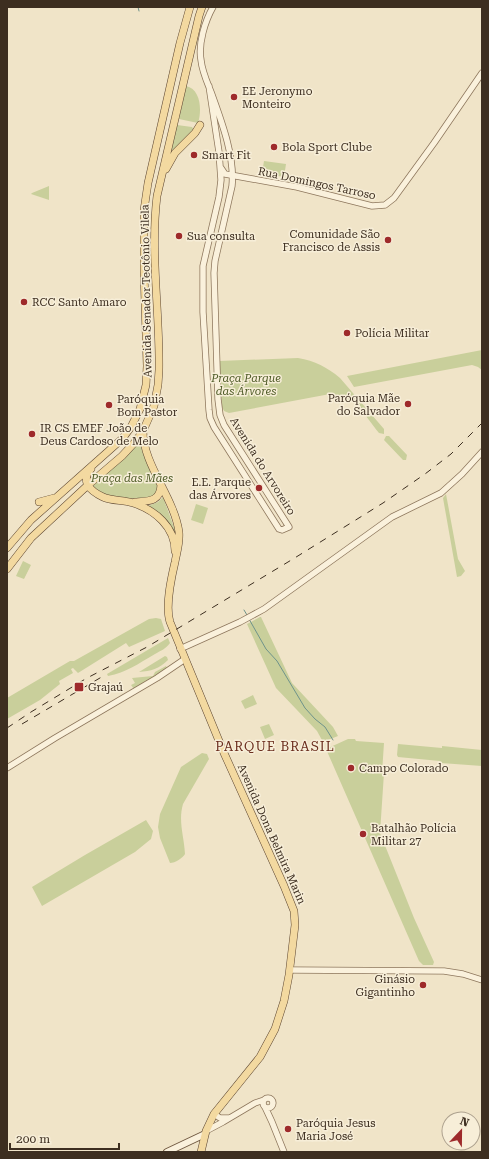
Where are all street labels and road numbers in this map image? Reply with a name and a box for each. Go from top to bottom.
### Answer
street label: Rua Domingos Tarroso [257,165,377,202]
street label: Avenida Senador Teotônio Vilela [138,204,155,378]
street label: Avenida do Arvoreiro [227,415,298,518]
street label: Avenida Dona Belmira Marin [235,762,308,906]

